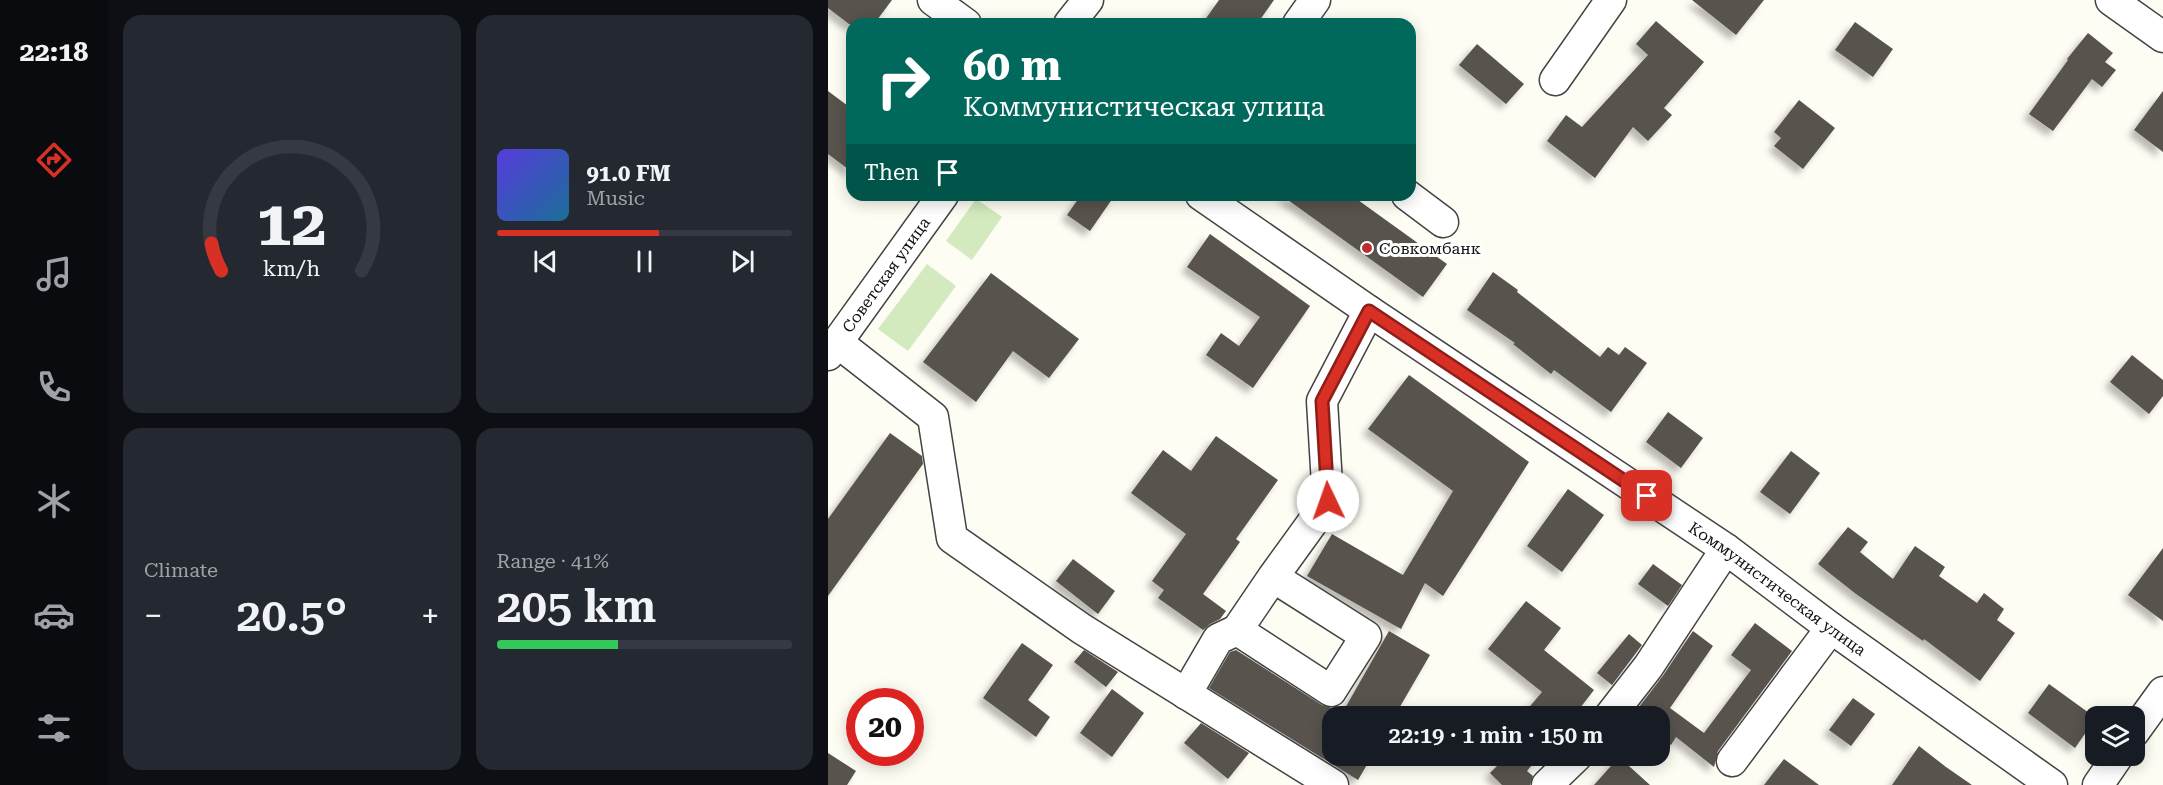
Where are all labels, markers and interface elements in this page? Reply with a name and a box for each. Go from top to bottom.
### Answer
text: 22:18 [20,36,88,68]
text: 60 m [963,41,1061,90]
icon: right [864,42,942,120]
text: Коммунистическая улица [963,91,1325,123]
icon: directions [33,139,75,181]
icon: arrive [931,156,964,189]
text: Then [864,160,919,185]
text: 91.0 FM [587,161,671,186]
text: Music [587,186,645,210]
text: 12 [257,187,327,260]
street label: Советская улица [838,213,934,336]
place label: Совкомбанк [1379,239,1481,258]
marker: Совкомбанк [1360,241,1374,255]
icon: previous [529,245,562,278]
icon: pause [628,245,661,278]
icon: next [726,245,759,278]
icon: music [33,253,75,295]
text: km/h [263,256,321,281]
icon: phone [33,366,75,408]
position arrow [1296,469,1360,533]
pin [1621,470,1672,521]
icon: arrive [1630,479,1663,512]
icon: climate [33,480,75,522]
street label: Коммунистическая улица [1685,517,1870,660]
text: Range · 41% [497,549,609,573]
text: Climate [144,558,218,582]
text: 205 km [497,580,656,633]
text: 20.5° [236,589,347,642]
icon: car [33,594,75,636]
text: − [144,596,162,635]
text: + [421,596,439,635]
speed limit sign: 20 [846,688,924,766]
map controls [2085,706,2145,766]
button: layers [2085,706,2145,766]
icon: filters [33,707,75,749]
text: 22:19 · 1 min · 150 m [1389,723,1603,748]

